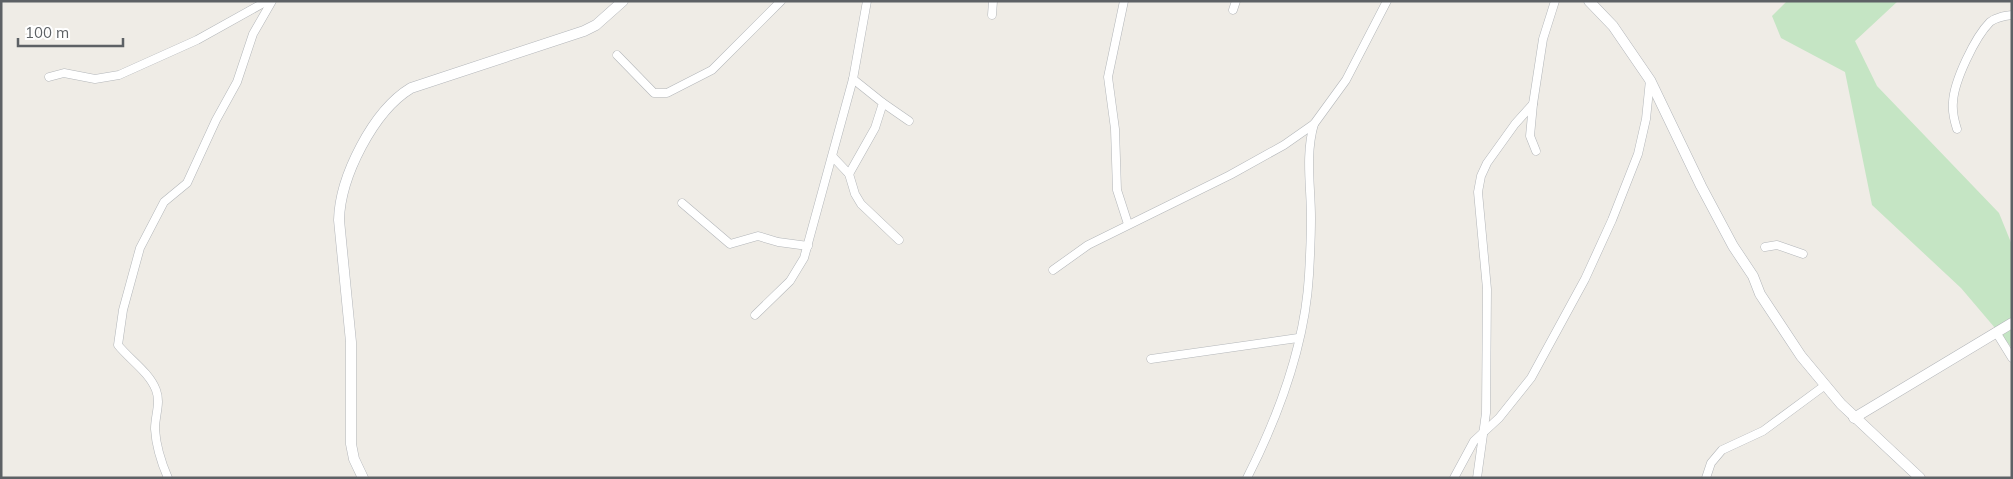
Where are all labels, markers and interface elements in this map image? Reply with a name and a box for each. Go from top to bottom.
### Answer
scale bar [18,15,122,47]
text: 100 m [25,23,69,42]

